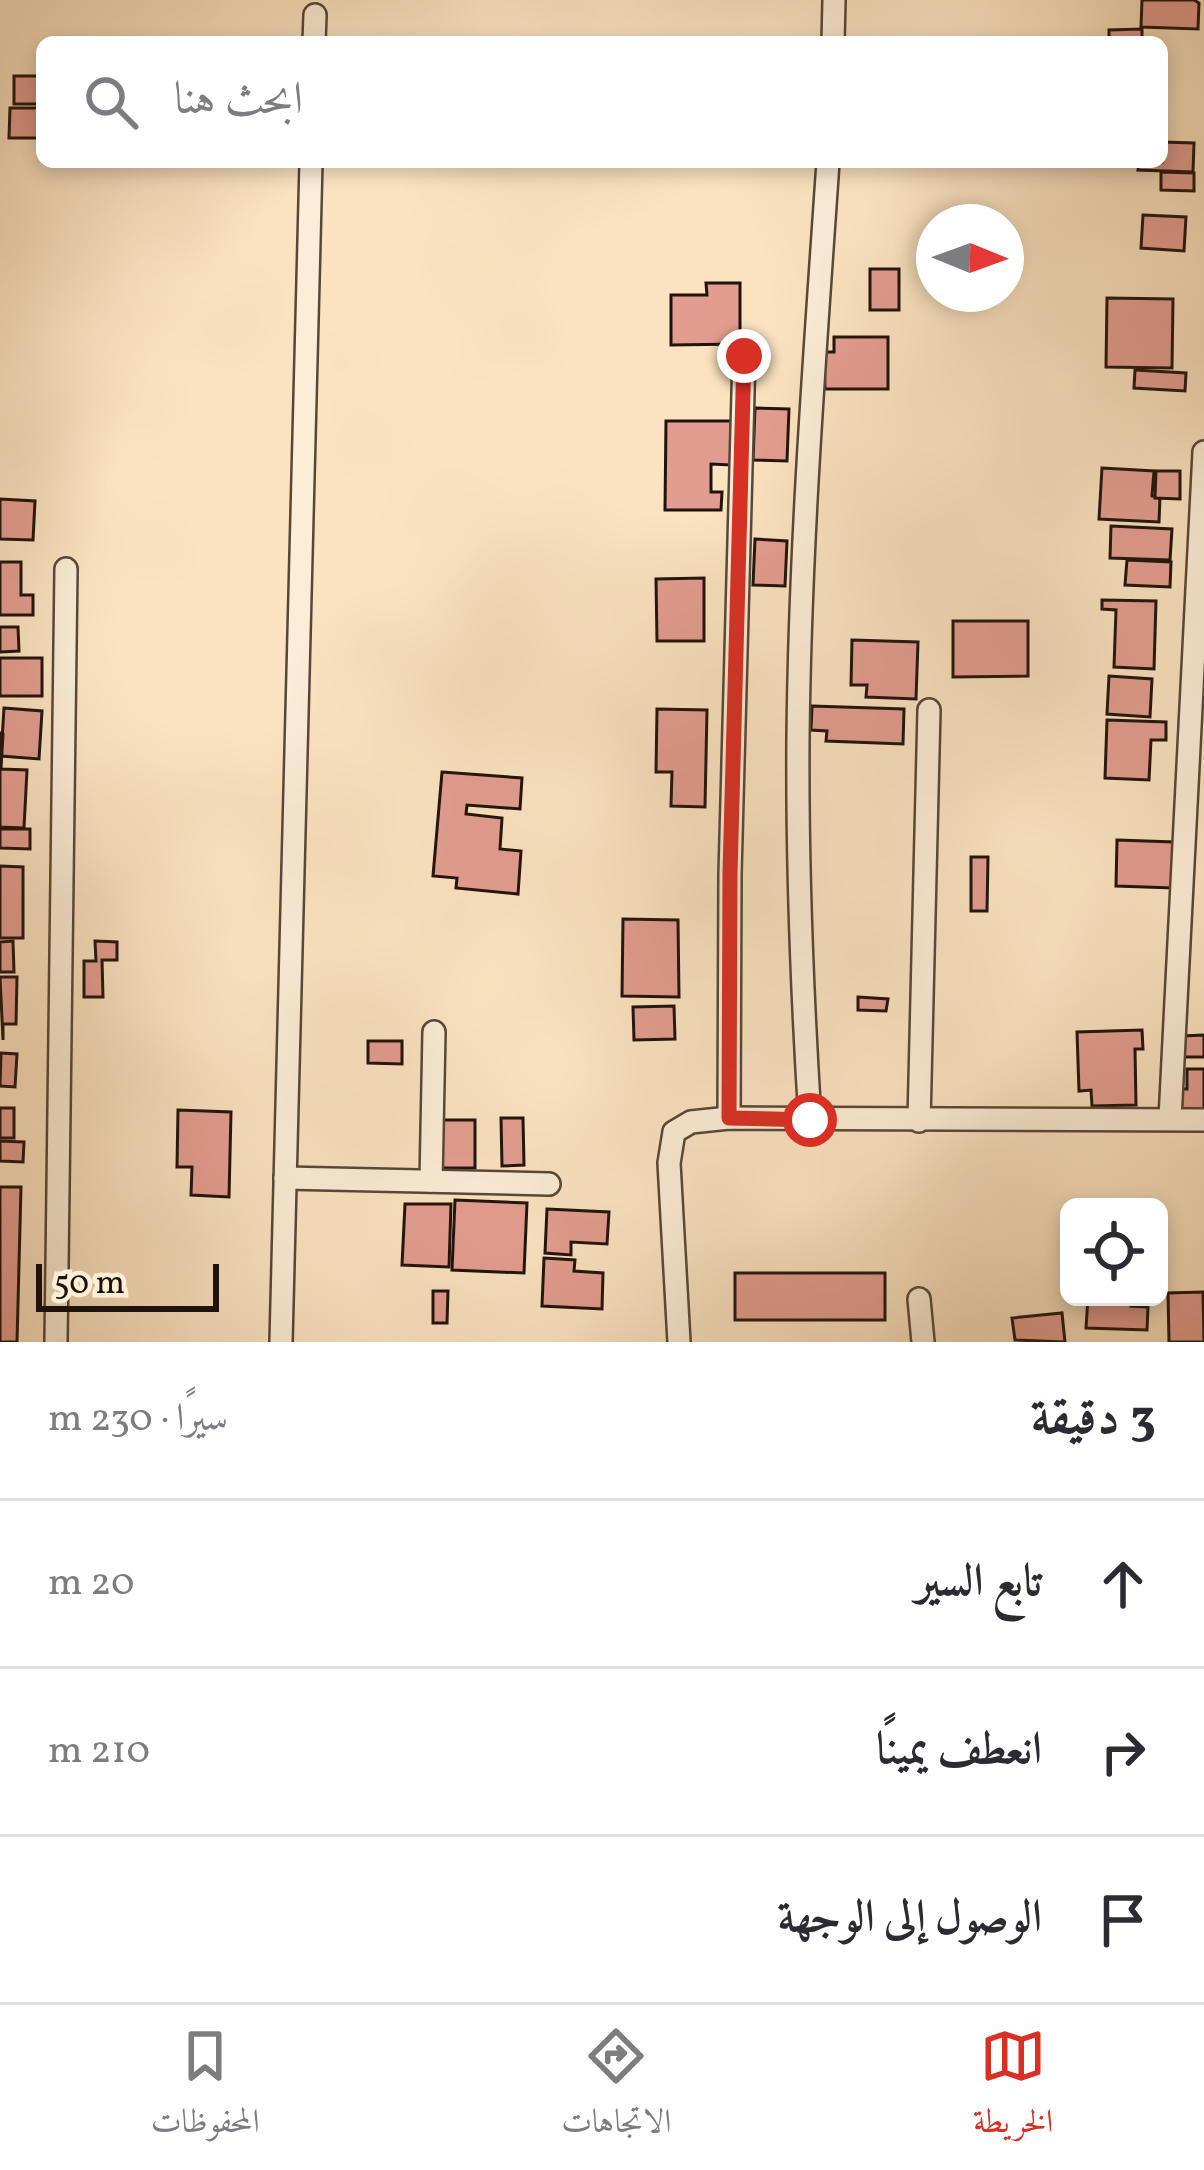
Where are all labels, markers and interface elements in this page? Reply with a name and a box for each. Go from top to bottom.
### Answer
search box [36,36,1168,168]
icon: search [78,69,144,135]
text: ابحث هنا [174,70,303,133]
north arrow [916,204,1024,312]
route end [717,329,771,383]
route start [783,1093,837,1147]
map controls [1060,1198,1168,1306]
button: locate [1060,1198,1168,1306]
scale bar [36,1258,219,1311]
text: 50 m [54,1262,125,1308]
text: 3 دقيقة [1031,1384,1156,1455]
text: سيرًا · 230 m [48,1393,228,1447]
icon: ahead [1090,1551,1156,1617]
text: تابع السير [916,1552,1042,1615]
text: 20 m [48,1557,134,1611]
icon: right [1090,1719,1156,1785]
text: انعطف يمينًا [876,1720,1042,1783]
text: 210 m [48,1725,150,1779]
icon: arrive [1090,1887,1156,1953]
text: الوصول إلى الوجهة [777,1888,1042,1951]
tab: المحفوظات [151,2023,260,2153]
tab: الاتجاهات [561,2023,671,2153]
tab: الخريطة [973,2023,1053,2153]

